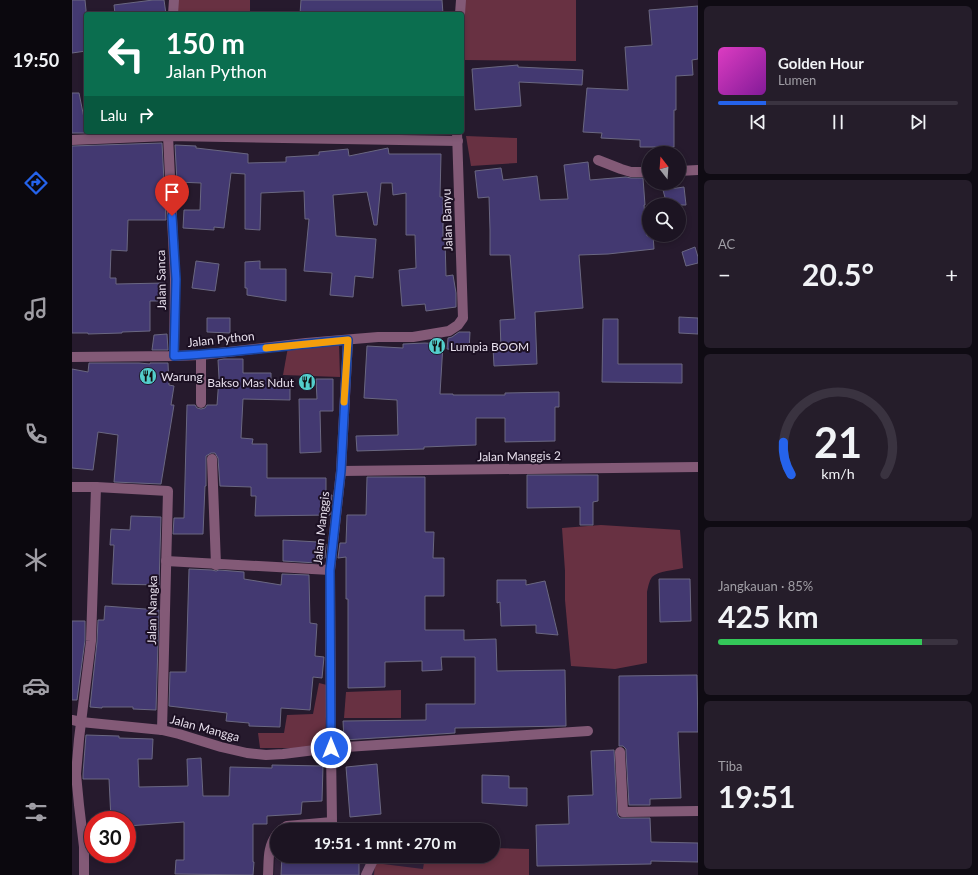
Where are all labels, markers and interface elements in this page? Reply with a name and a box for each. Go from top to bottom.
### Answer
text: 150 m [166,26,245,60]
icon: left [100,28,152,80]
text: 19:50 [13,49,59,71]
text: Golden Hour [778,54,864,72]
text: Jalan Python [166,60,267,82]
text: Lumen [778,72,816,88]
icon: right [135,104,157,126]
text: Lalu [100,106,127,124]
icon: previous [747,111,769,133]
icon: pause [827,111,849,133]
icon: next [907,111,929,133]
north arrow [642,146,686,190]
map controls [642,146,686,242]
icon: directions [22,169,50,197]
pin [155,175,189,216]
icon: arrive [161,181,183,203]
street label: Jalan Banyu [438,189,456,251]
button: search [642,198,686,242]
text: AC [718,236,735,252]
street label: Jalan Sanca [153,250,169,310]
text: 20.5° [802,256,874,292]
text: − [718,261,731,288]
text: + [945,261,958,288]
icon: music [22,295,50,323]
street label: Jalan Python [187,328,255,350]
restaurant icon: Lumpia BOOM [427,336,447,356]
place label: Lumpia BOOM [450,339,529,354]
restaurant icon: Warung [138,366,158,386]
place label: Warung [161,369,203,384]
restaurant icon: Bakso Mas Ndut [297,372,317,392]
place label: Bakso Mas Ndut [207,375,295,390]
text: 21 [814,417,862,467]
icon: phone [22,420,50,448]
street label: Jalan Manggis 2 [477,448,561,464]
text: km/h [821,465,855,482]
street label: Jalan Manggis [310,491,332,565]
icon: climate [22,546,50,574]
street label: Jalan Nangka [144,575,160,645]
text: Jangkauan · 85% [718,578,813,594]
text: 425 km [718,598,819,634]
icon: car [22,672,50,700]
street label: Jalan Mangga [169,712,241,744]
position arrow [310,727,352,769]
text: Tiba [718,758,743,774]
text: 19:51 [718,778,795,814]
icon: filters [22,798,50,826]
speed limit sign: 30 [84,811,136,863]
text: 19:51 · 1 mnt · 270 m [314,834,456,852]

